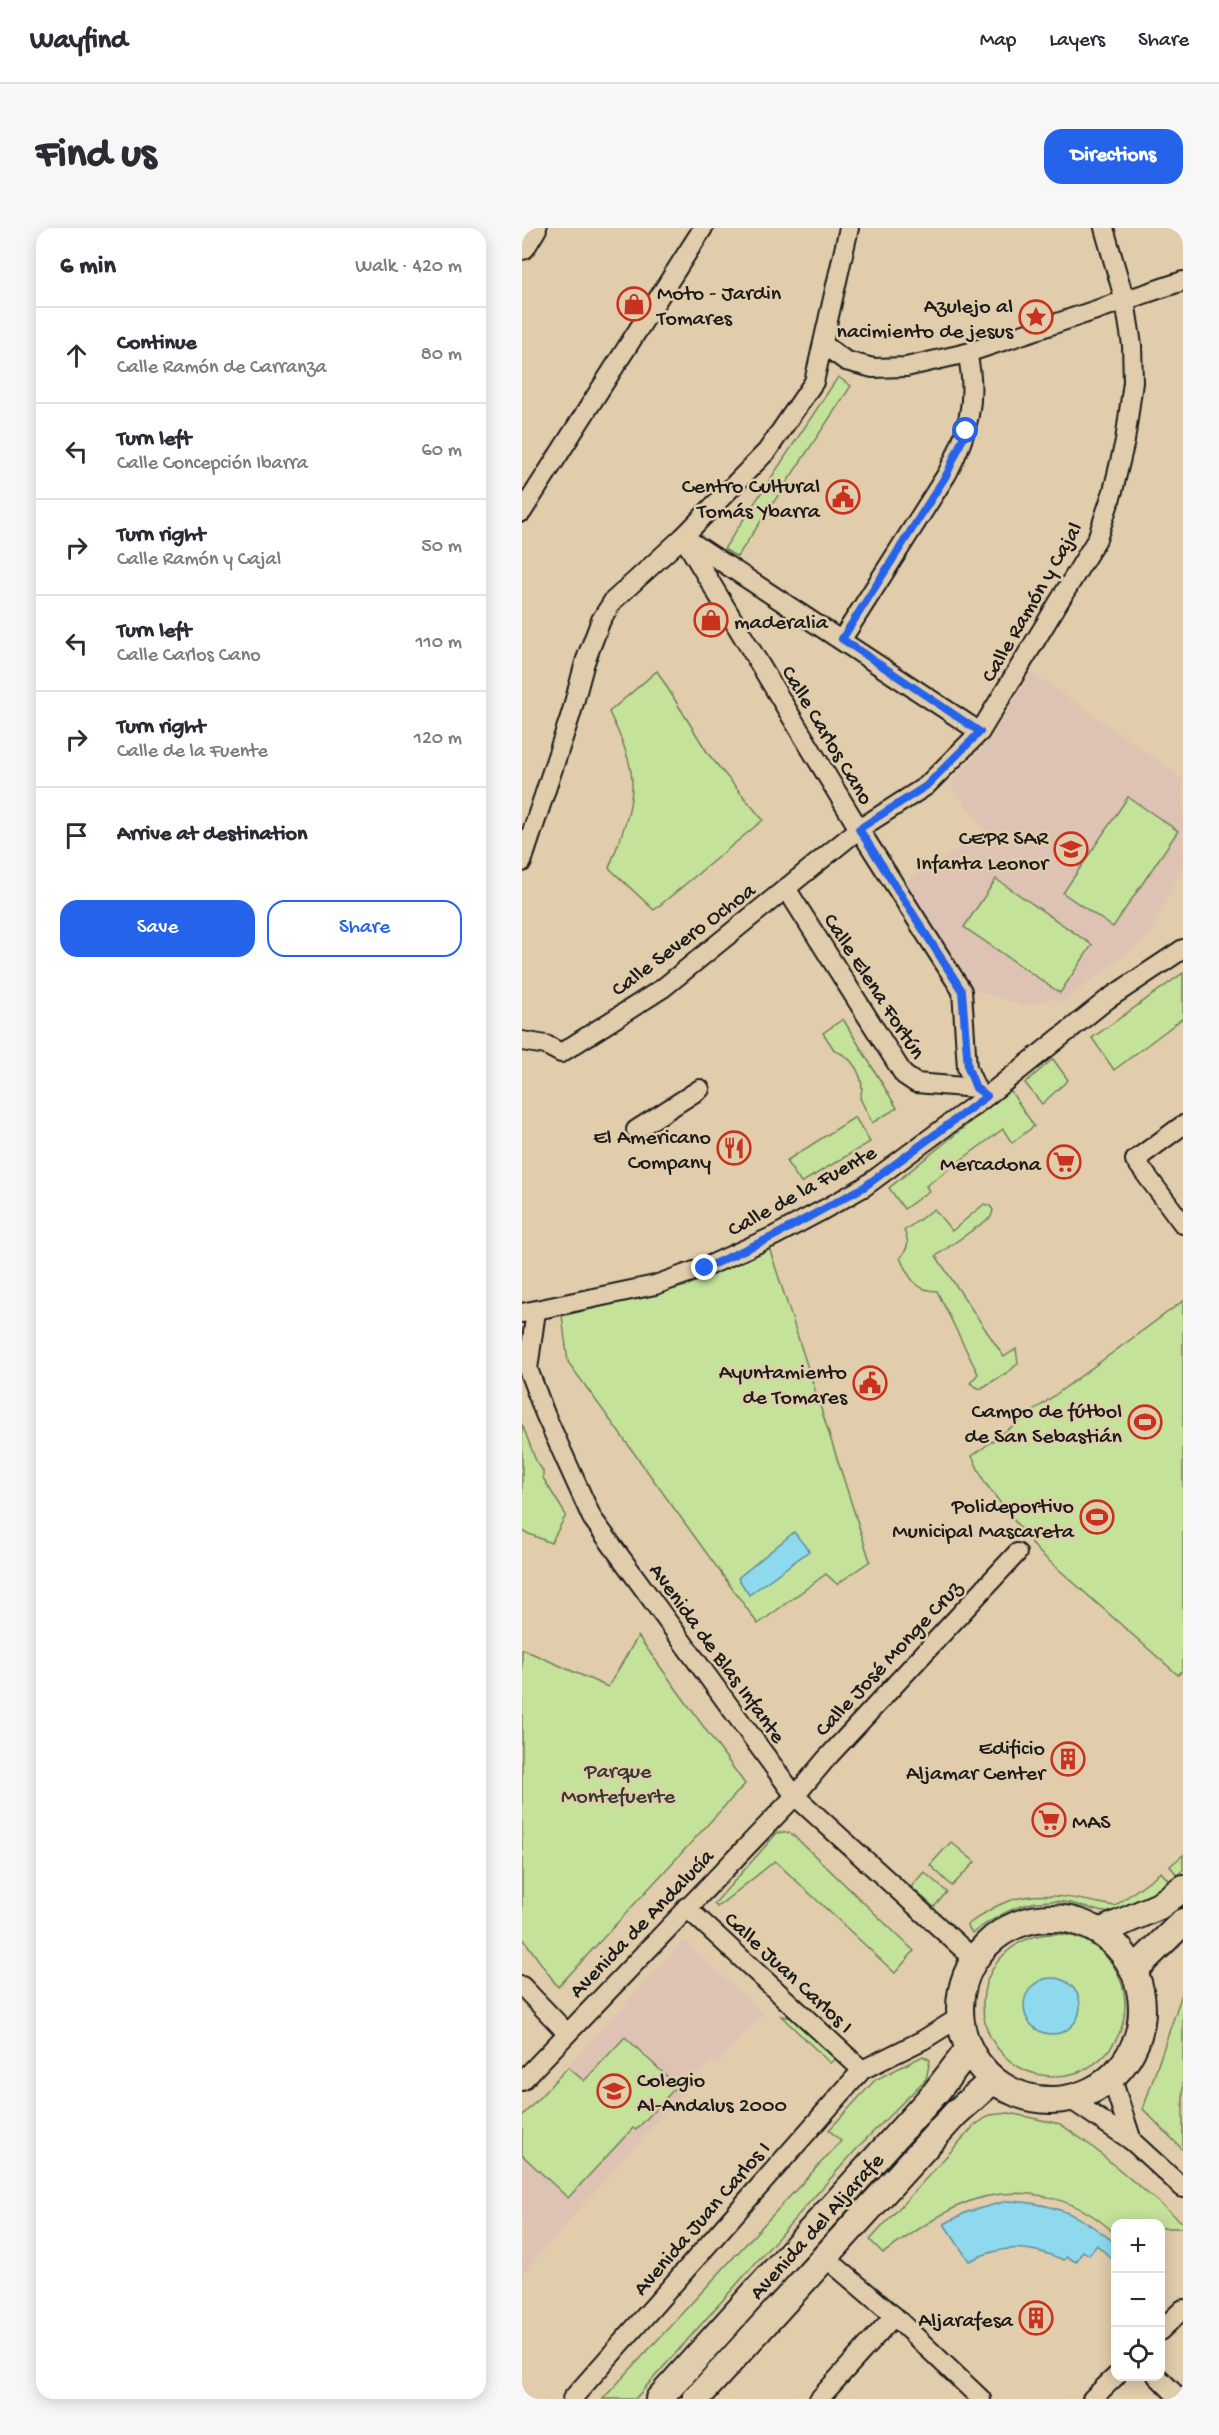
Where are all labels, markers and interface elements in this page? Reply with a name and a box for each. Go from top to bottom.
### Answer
text: Wayfind [30,25,127,58]
text: Map [980,29,1016,54]
text: Layers [1049,29,1105,54]
text: Share [1138,29,1189,54]
button: Directions [1044,129,1183,184]
text: Find us [36,132,156,181]
text: 6 min [60,252,116,283]
text: Walk · 420 m [355,256,462,279]
place label: Moto - Jardin Tomares [655,282,782,333]
shop icon: Moto - Jardin Tomares [616,286,652,322]
place label: Azulejo al nacimiento de jesus [837,295,1014,346]
place icon: Azulejo al nacimiento de jesus [1018,299,1054,335]
text: Continue [117,331,197,357]
icon: ahead [60,339,93,372]
text: 80 m [421,344,462,367]
text: Calle Ramón de Carranza [117,357,327,380]
route start [952,417,978,443]
text: Turn left [117,427,191,453]
icon: left [60,435,93,468]
text: 60 m [422,440,462,463]
text: Calle Concepción Ibarra [117,453,308,476]
place label: Centro Cultural Tomás Ybarra [682,475,821,526]
public building icon: Centro Cultural Tomás Ybarra [825,479,861,515]
street label: Calle Ramón y Cajal [977,518,1090,688]
text: Turn right [117,523,205,549]
icon: right [60,531,93,564]
text: 50 m [421,536,462,559]
text: Calle Ramón y Cajal [117,549,281,572]
shop icon: maderalia [693,602,729,638]
place label: maderalia [734,611,829,637]
text: Turn left [117,619,191,645]
icon: left [60,627,93,660]
text: 110 m [416,632,462,655]
text: Calle Carlos Cano [117,645,261,668]
street label: Calle Carlos Cano [774,662,877,810]
text: Turn right [117,715,205,741]
icon: right [60,723,93,756]
text: 120 m [414,728,462,751]
text: Calle de la Fuente [117,741,268,764]
icon: arrive [60,819,93,852]
text: Arrive at destination [117,822,307,848]
place label: CEPR SAR Infanta Leonor [916,827,1050,878]
school or university icon: CEPR SAR Infanta Leonor [1053,831,1089,867]
street label: Calle Severo Ochoa [607,878,762,1004]
button: Save [60,900,255,957]
button: Share [267,900,462,957]
street label: Calle Elena Fortún [816,909,930,1065]
place label: El Americano Company [593,1126,711,1177]
restaurant icon: El Americano Company [716,1130,752,1166]
street label: Calle de la Fuente [724,1141,882,1244]
supermarket icon: Mercadona [1046,1144,1082,1180]
place label: Mercadona [940,1153,1042,1179]
route end [691,1254,717,1280]
place label: Ayuntamiento de Tomares [719,1361,848,1412]
public building icon: Ayuntamiento de Tomares [852,1365,888,1401]
place label: Campo de fútbol de San Sebastián [965,1400,1123,1451]
sports icon: Campo de fútbol de San Sebastián [1127,1404,1163,1440]
place label: Polideportivo Municipal Mascareta [892,1495,1075,1546]
sports icon: Polideportivo Municipal Mascareta [1079,1499,1115,1535]
street label: Avenida de Blas Infante [642,1559,790,1750]
street label: Calle José Monge Cruz [811,1575,970,1743]
place label: Edificio Aljamar Center [906,1737,1047,1788]
building icon: Edificio Aljamar Center [1050,1741,1086,1777]
park label: Parque Montefuerte [561,1760,676,1811]
supermarket icon: MAS [1031,1802,1067,1838]
place label: MAS [1072,1811,1111,1837]
street label: Avenida de Andalucía [565,1844,721,2005]
street label: Calle Juan Carlos I [717,1907,857,2040]
place label: Colegio Al-Andalus 2000 [637,2069,787,2120]
school or university icon: Colegio Al-Andalus 2000 [596,2073,632,2109]
street label: Avenida Juan Carlos I [629,2137,777,2302]
street label: Avenida del Aljarafe [745,2148,891,2306]
map controls [1111,2219,1165,2381]
button: + [1111,2219,1165,2273]
button: − [1111,2273,1165,2327]
building icon: Aljarafesa [1018,2300,1054,2336]
place label: Aljarafesa [918,2309,1014,2335]
button: locate [1111,2327,1165,2381]

